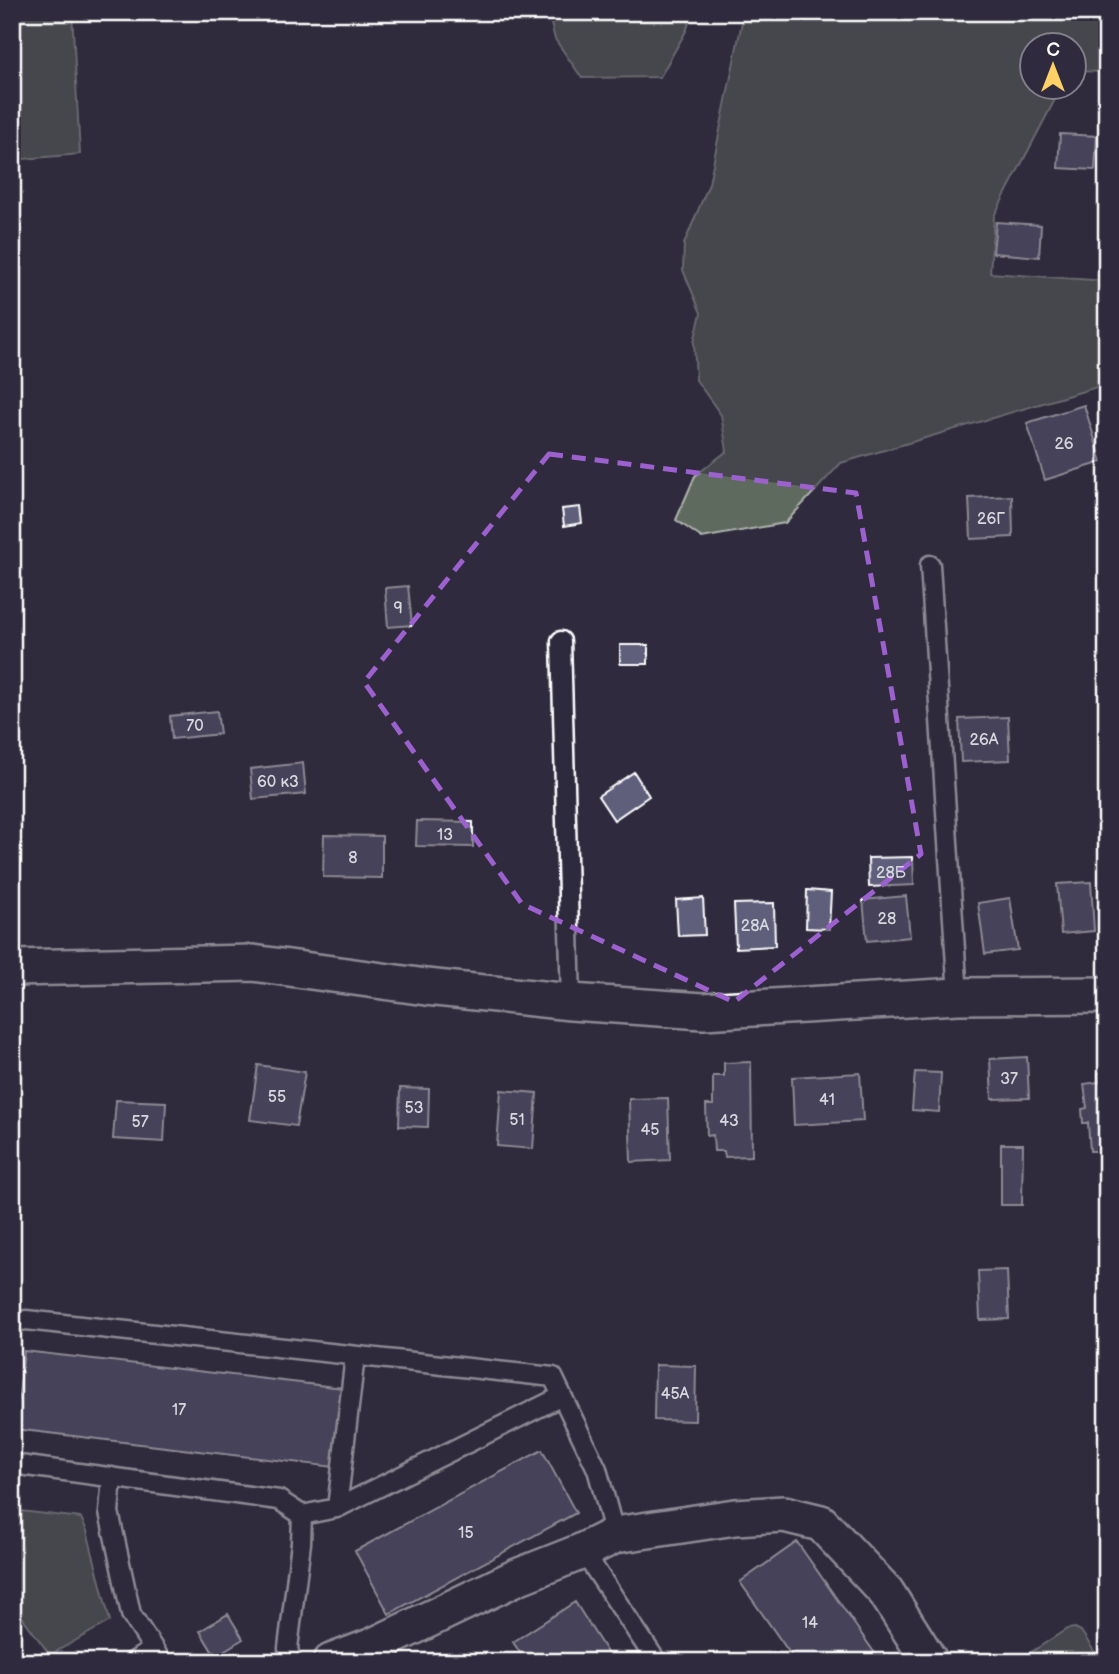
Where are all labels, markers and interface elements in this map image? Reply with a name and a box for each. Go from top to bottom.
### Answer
north arrow [1018,32,1088,102]
text: С [1046,39,1060,62]
house number: 26 [1054,435,1074,454]
house number: 26Г [977,510,1005,529]
house number: 9 [393,599,403,618]
house number: 70 [186,717,204,736]
house number: 26А [970,731,999,750]
house number: 60 к3 [257,773,299,792]
house number: 13 [437,826,453,845]
house number: 8 [348,849,358,868]
house number: 28Б [876,864,907,883]
house number: 28 [878,910,896,929]
house number: 28А [741,917,770,936]
house number: 37 [1000,1070,1018,1089]
house number: 55 [268,1088,286,1107]
house number: 41 [819,1091,835,1110]
house number: 53 [404,1099,424,1118]
house number: 51 [509,1111,525,1130]
house number: 43 [719,1112,739,1131]
house number: 57 [131,1113,149,1132]
house number: 45 [641,1121,659,1140]
house number: 45А [661,1385,690,1404]
house number: 17 [172,1401,186,1420]
house number: 15 [458,1524,474,1543]
house number: 14 [802,1614,818,1633]

